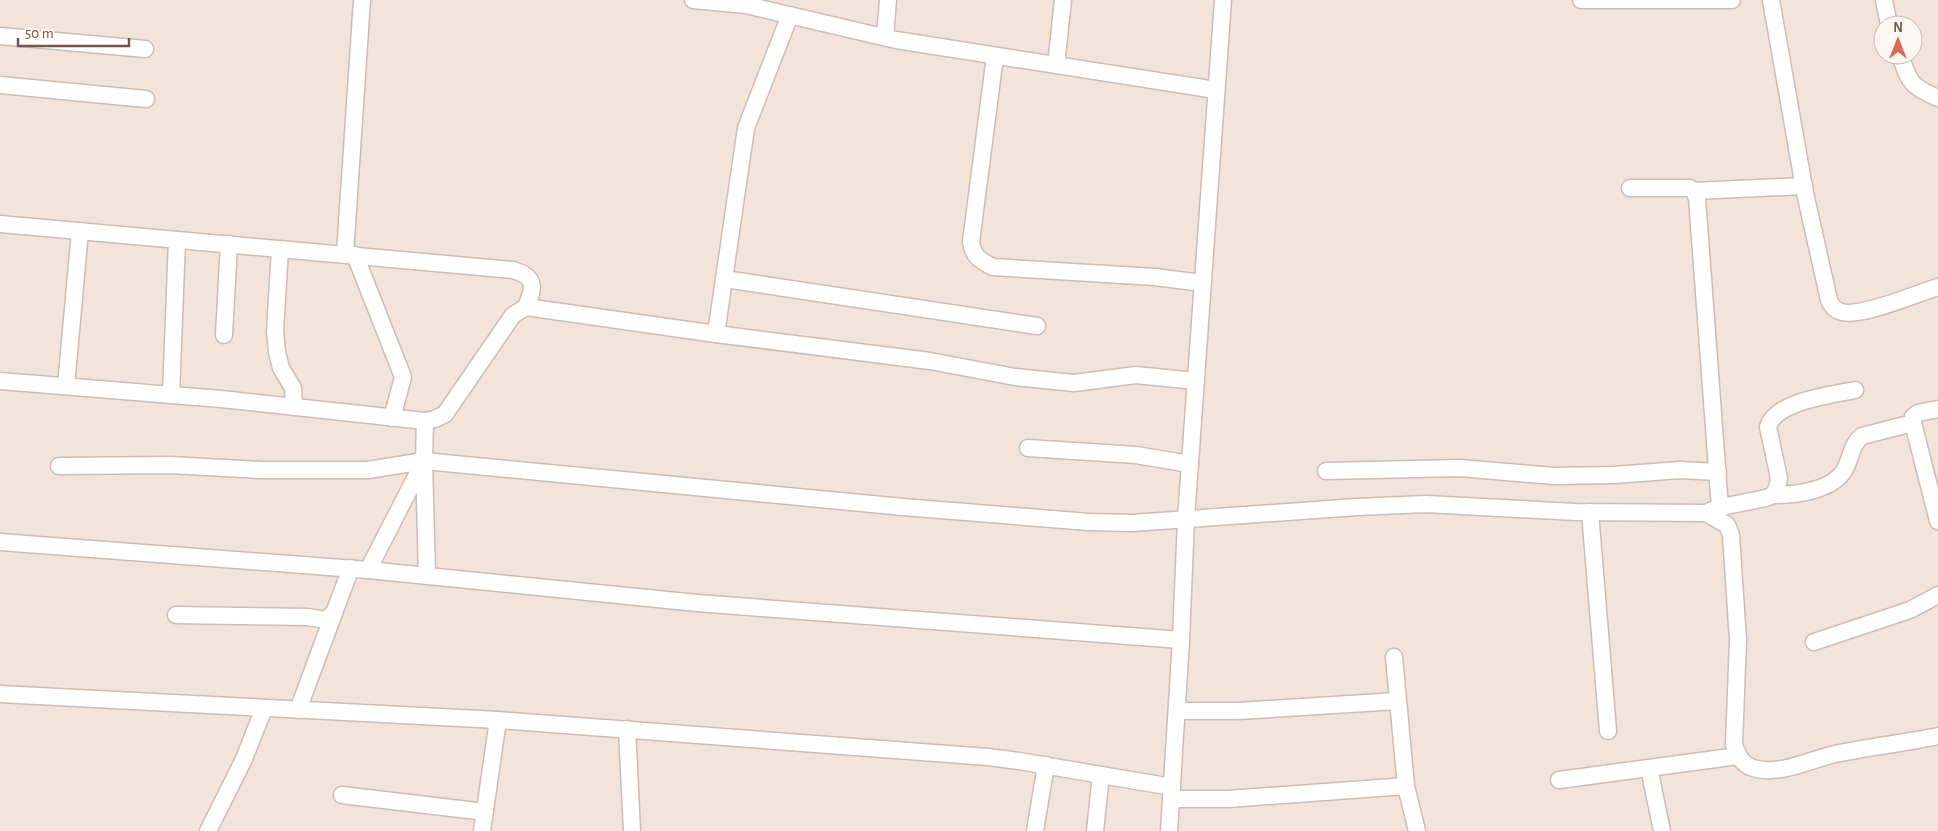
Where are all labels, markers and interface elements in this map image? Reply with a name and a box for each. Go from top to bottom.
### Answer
scale bar [18,15,129,47]
north arrow [1873,15,1923,65]
text: N [1893,21,1903,35]
text: 50 m [25,26,54,41]

